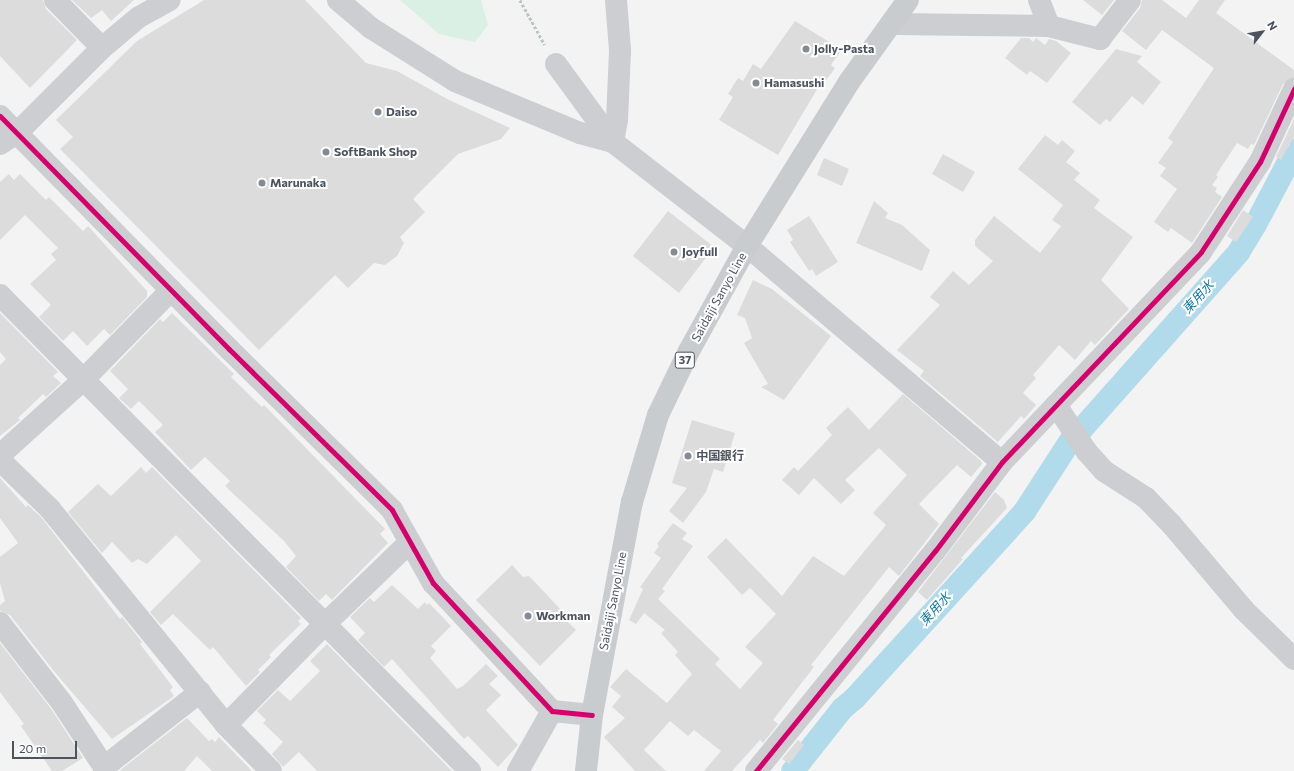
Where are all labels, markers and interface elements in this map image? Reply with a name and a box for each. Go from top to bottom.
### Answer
north arrow [1242,12,1282,52]
text: N [1265,19,1280,32]
place label: Jolly-Pasta [814,42,874,56]
marker: Jolly-Pasta [801,44,811,54]
place label: Hamasushi [764,76,824,90]
marker: Hamasushi [751,78,761,88]
place label: Daiso [386,105,417,119]
marker: Daiso [373,107,383,117]
place label: SoftBank Shop [334,145,417,159]
marker: SoftBank Shop [321,147,331,157]
place label: Marunaka [270,176,326,190]
marker: Marunaka [257,178,267,188]
place label: Joyfull [682,245,718,259]
marker: Joyfull [669,247,679,257]
street label: Saidaiji Sanyo Line [689,250,749,344]
water label: 東用水 [1179,277,1217,317]
road number: 37 [674,351,696,369]
place label: 中国銀行 [696,449,744,463]
marker: 中国銀行 [683,451,693,461]
street label: Saidaiji Sanyo Line [596,551,630,651]
water label: 東用水 [916,589,954,629]
place label: Workman [536,609,590,623]
marker: Workman [523,611,533,621]
scale bar [14,733,79,759]
text: 20 m [19,741,46,755]

